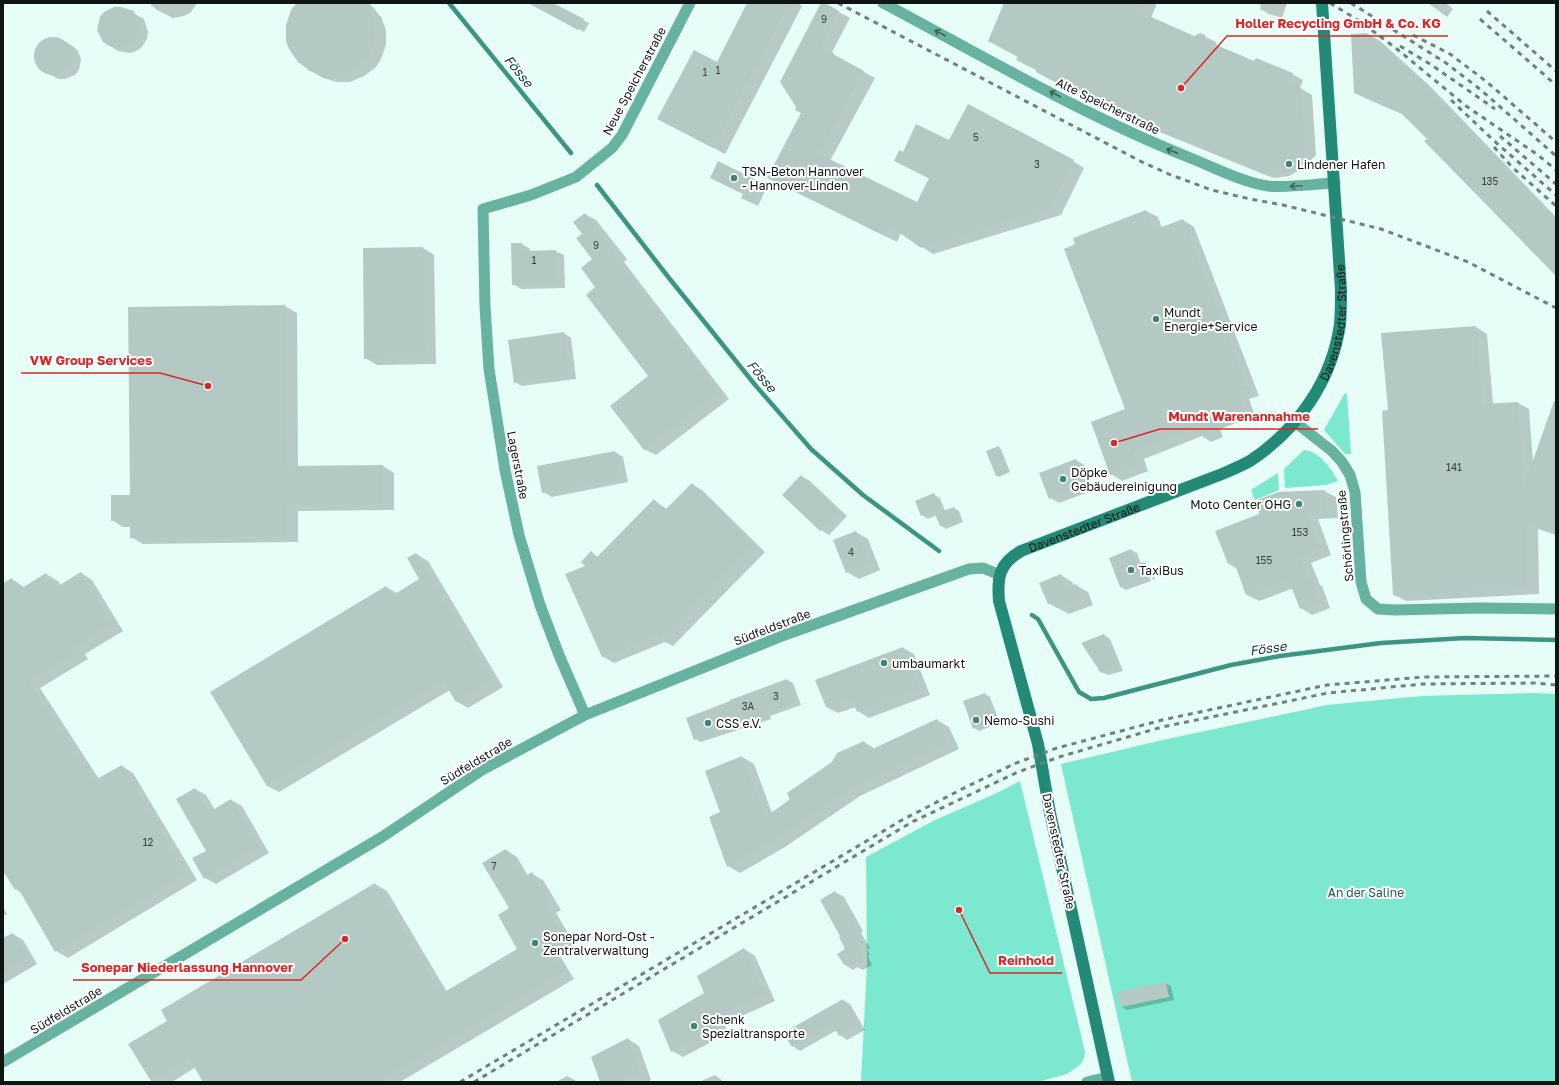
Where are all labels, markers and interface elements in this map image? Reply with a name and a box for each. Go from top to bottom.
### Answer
callout: Holler Recycling GmbH & Co. KG [1227,11,1448,36]
house number: 9 [821,13,827,25]
text: Holler Recycling GmbH & Co. KG [1235,15,1441,31]
street label: Neue Speicherstraße [599,24,669,138]
one-way arrow [934,29,946,37]
water label: Fösse [501,52,538,91]
house number: 1 [716,64,721,76]
house number: 1 [703,66,708,78]
street label: Alte Speicherstraße [1054,74,1162,138]
one-way arrow [1049,90,1061,98]
house number: 5 [973,131,979,143]
one-way arrow [1166,146,1178,154]
place label: Lindener Hafen [1297,157,1385,172]
house number: 3 [1034,158,1040,170]
marker: Lindener Hafen [1284,159,1294,169]
place label: TSN-Beton Hannover - Hannover-Linden [742,164,864,193]
marker: TSN-Beton Hannover - Hannover-Linden [729,173,739,183]
house number: 135 [1482,175,1498,187]
one-way arrow [1290,182,1303,189]
house number: 9 [593,239,599,251]
house number: 1 [532,254,537,266]
street label: Davenstedter Straße [1316,264,1349,383]
place label: Mundt Energie+Service [1164,305,1258,334]
marker: Mundt Energie+Service [1151,314,1161,324]
callout: VW Group Services [21,348,160,373]
text: VW Group Services [30,352,152,368]
water label: Fösse [744,357,781,396]
callout: Mundt Warenannahme [1160,404,1318,429]
text: Mundt Warenannahme [1168,408,1310,424]
street label: Lagerstraße [504,430,532,500]
house number: 141 [1446,461,1462,473]
place label: Döpke Gebäudereinigung [1071,465,1177,494]
marker: Döpke Gebäudereinigung [1058,474,1068,484]
street label: Schörlingstraße [1334,490,1356,582]
place label: Moto Center OHG [1190,497,1291,512]
street label: Davenstedter Straße [1026,499,1142,555]
marker: Moto Center OHG [1294,499,1304,509]
house number: 153 [1292,526,1308,538]
house number: 4 [848,546,854,558]
house number: 155 [1256,554,1272,566]
place label: TaxiBus [1139,563,1184,578]
marker: TaxiBus [1126,565,1136,575]
street label: Südfeldstraße [731,605,813,649]
water label: Fösse [1249,637,1289,658]
place label: umbaumarkt [892,656,965,671]
marker: umbaumarkt [879,658,889,668]
house number: 3 [773,690,779,702]
house number: 3A [742,700,755,712]
place label: Nemo-Sushi [984,713,1054,728]
marker: Nemo-Sushi [971,715,981,725]
place label: CSS e.V. [716,716,762,731]
marker: CSS e.V. [703,718,713,728]
street label: Südfeldstraße [437,734,515,788]
street label: Davenstedter Straße [1039,792,1079,910]
house number: 12 [143,836,154,848]
house number: 7 [491,860,497,872]
park label: An der Saline [1328,885,1404,900]
place label: Sonepar Nord-Ost - Zentralverwaltung [543,929,655,958]
marker: Sonepar Nord-Ost - Zentralverwaltung [530,938,540,948]
callout: Reinhold [990,948,1062,973]
text: Reinhold [998,952,1054,968]
callout: Sonepar Niederlassung Hannover [73,955,301,980]
text: Sonepar Niederlassung Hannover [81,959,293,975]
street label: Südfeldstraße [27,983,105,1037]
place label: Schenk Spezialtransporte [702,1012,805,1041]
marker: Schenk Spezialtransporte [689,1021,699,1031]

